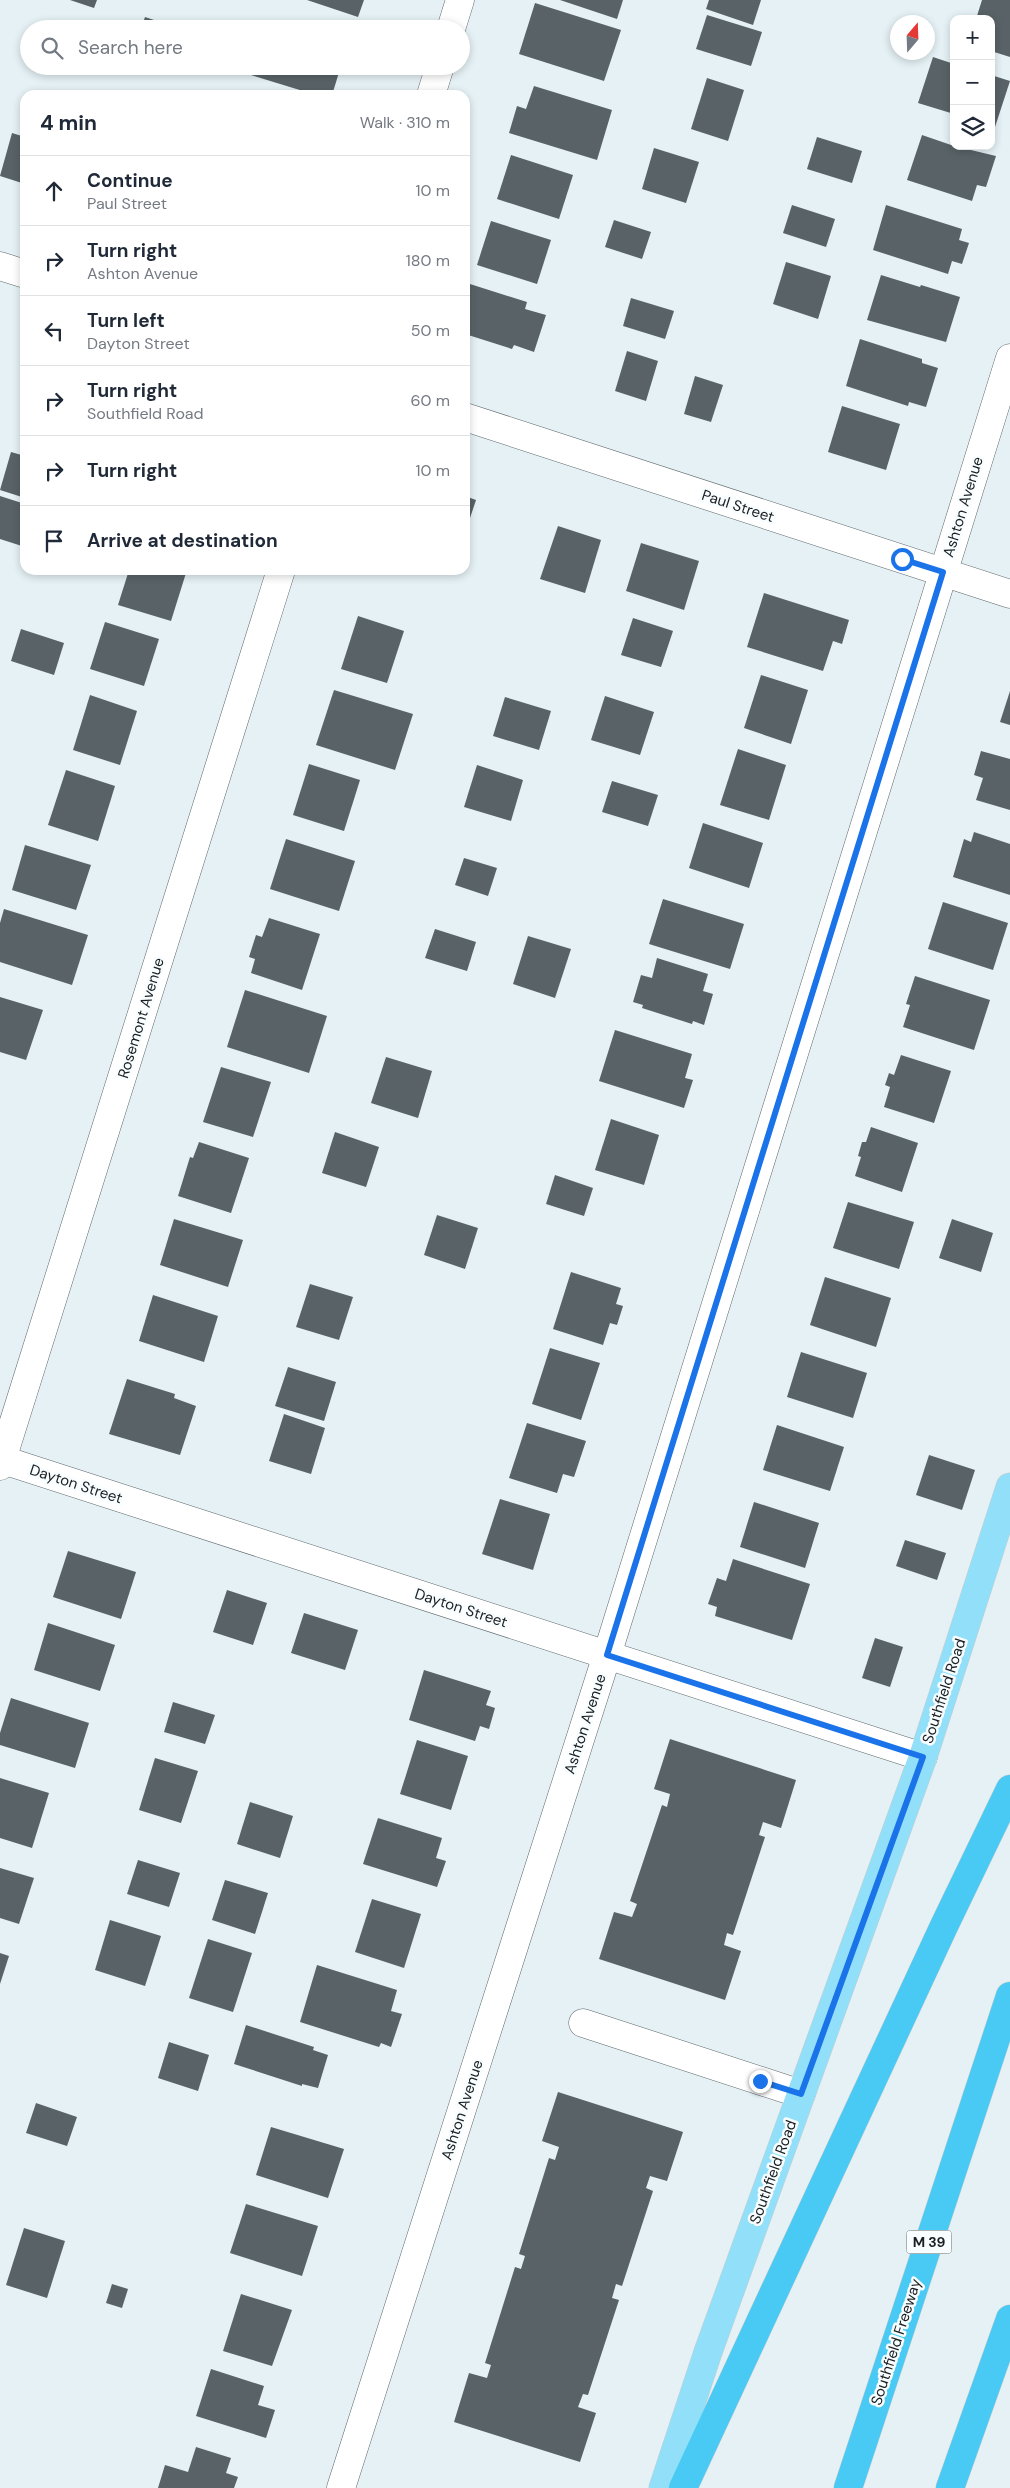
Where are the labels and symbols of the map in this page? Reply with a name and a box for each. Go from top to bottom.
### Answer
north arrow [890,15,935,60]
street label: Ashton Avenue [938,454,988,560]
street label: Paul Street [699,485,777,527]
route start [891,548,914,571]
street label: Rosemont Avenue [113,955,169,1081]
street label: Dayton Street [27,1460,125,1508]
street label: Dayton Street [412,1584,510,1632]
street label: Southfield Road [918,1636,970,1746]
street label: Ashton Avenue [559,1671,611,1777]
street label: Ashton Avenue [436,2057,488,2163]
route end [749,2070,772,2093]
street label: Southfield Road [745,2117,801,2227]
road number: M 39 [906,2230,952,2254]
street label: Southfield Freeway [866,2276,926,2408]

